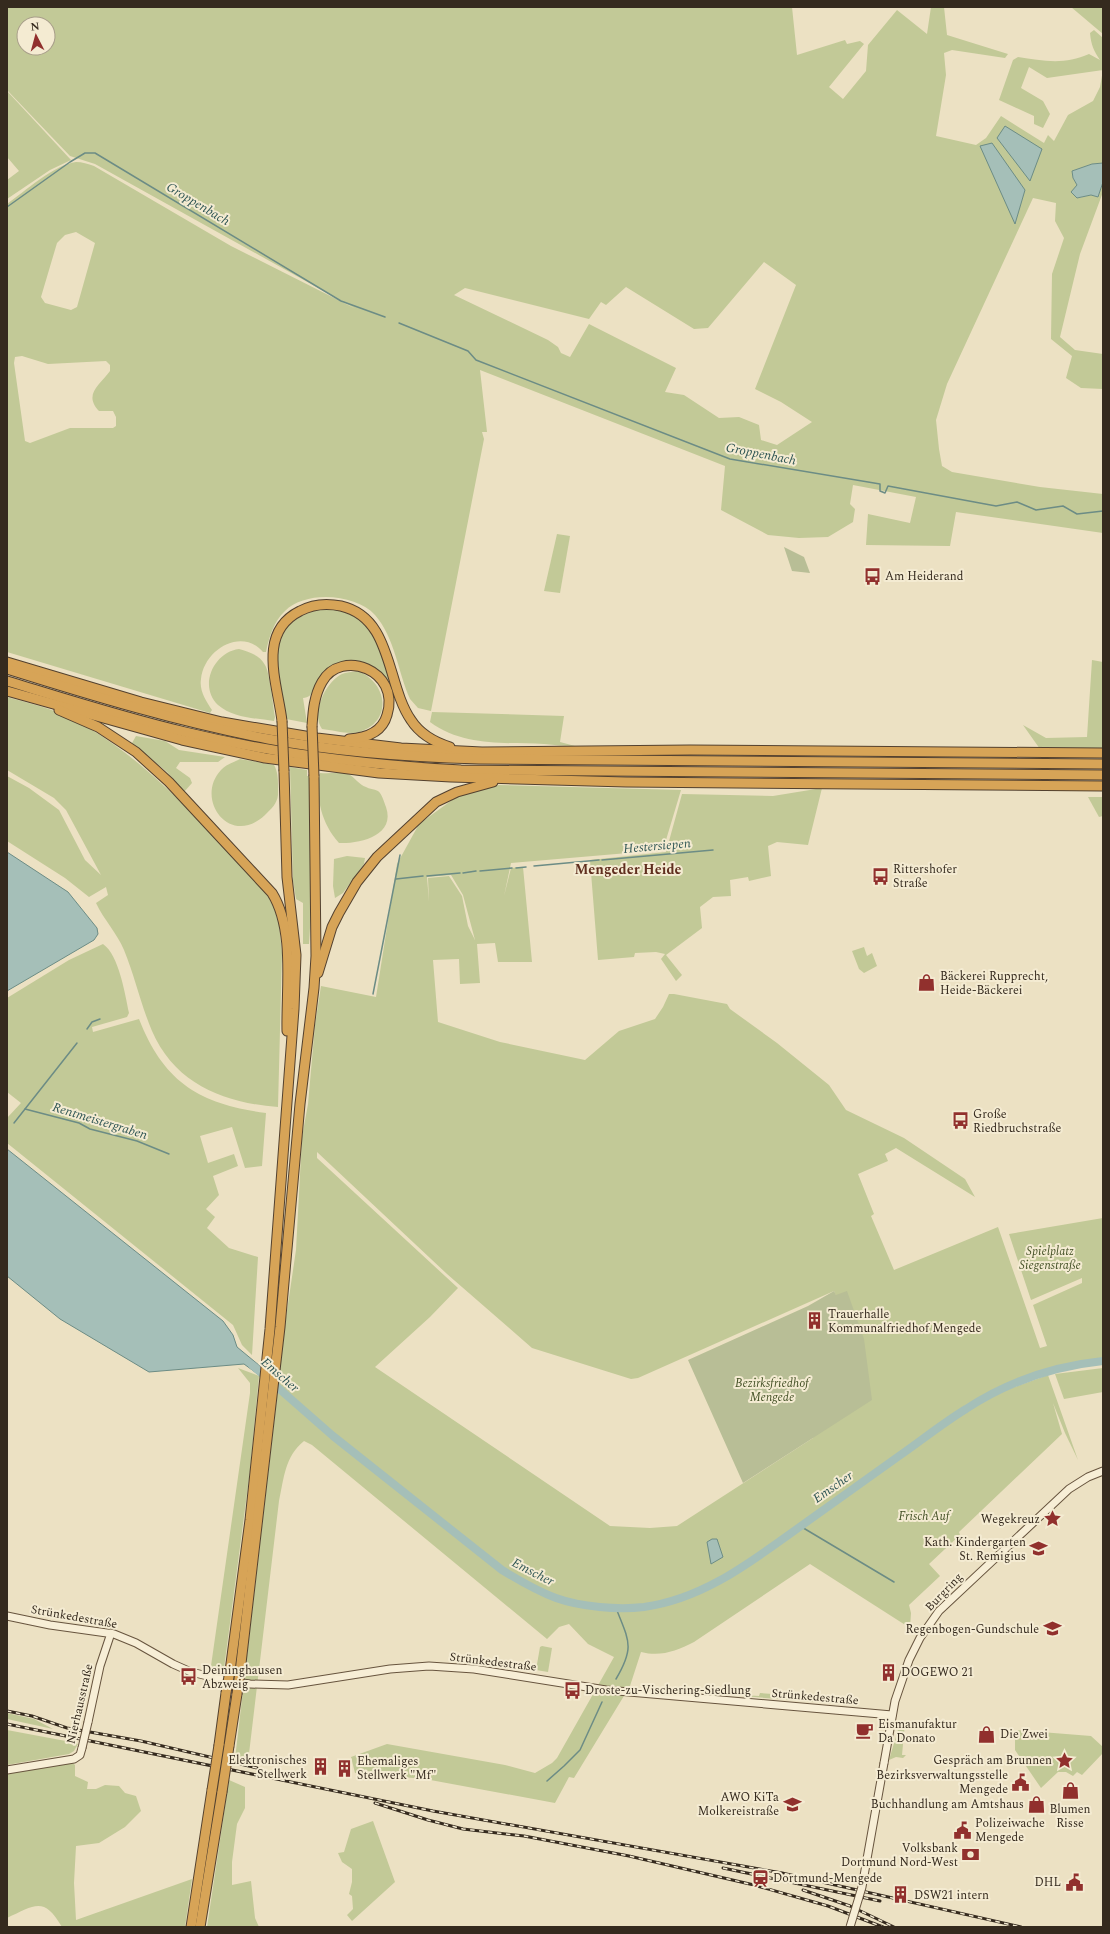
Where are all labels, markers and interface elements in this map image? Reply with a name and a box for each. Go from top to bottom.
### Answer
north arrow [16,16,56,56]
text: N [30,18,40,35]
water label: Groppenbach [162,177,234,231]
water label: Groppenbach [724,437,798,471]
bus stop icon: Am Heiderand [862,566,882,586]
place label: Am Heiderand [885,567,964,586]
water label: Hestersiepen [622,833,692,859]
district label: Mengeder Heide [574,859,682,880]
place label: Rittershofer Straße [893,860,957,893]
bus stop icon: Rittershofer Straße [870,866,890,886]
place label: Bäckerei Rupprecht, Heide-Bäckerei [940,967,1048,1000]
shop icon: Bäckerei Rupprecht, Heide-Bäckerei [917,973,937,993]
water label: Rentmeistergraben [50,1097,150,1145]
place label: Große Riedbruchstraße [973,1105,1062,1138]
bus stop icon: Große Riedbruchstraße [950,1111,970,1131]
park label: Spielplatz Siegenstraße [1019,1242,1081,1275]
place label: Trauerhalle Kommunalfriedhof Mengede [828,1305,981,1338]
building icon: Trauerhalle Kommunalfriedhof Mengede [805,1311,825,1331]
water label: Emscher [256,1353,304,1398]
park label: Bezirksfriedhof Mengede [735,1374,811,1407]
water label: Emscher [809,1466,858,1508]
park label: Frisch Auf [898,1507,952,1526]
place icon: Wegekreuz [1043,1509,1063,1529]
place label: Wegekreuz [981,1510,1040,1529]
place label: Kath. Kindergarten St. Remigius [924,1533,1026,1566]
school or university icon: Kath. Kindergarten St. Remigius [1029,1539,1049,1559]
water label: Emscher [508,1553,558,1591]
street label: Burgring [921,1568,967,1616]
street label: Strünkedestraße [29,1600,119,1634]
school or university icon: Regenbogen-Gundschule [1042,1619,1062,1639]
place label: Regenbogen-Gundschule [906,1620,1039,1639]
street label: Strünkedestraße [448,1647,538,1677]
place label: Deininghausen Abzweig [202,1661,282,1694]
street label: Nierhausstraße [62,1662,98,1746]
building icon: DOGEWO 21 [878,1662,898,1682]
place label: DOGEWO 21 [901,1663,973,1682]
bus stop icon: Deininghausen Abzweig [179,1667,199,1687]
bus stop icon: Droste-zu-Vischering-Siedlung [562,1680,582,1700]
place label: Droste-zu-Vischering-Siedlung [585,1681,751,1700]
street label: Strünkedestraße [771,1684,860,1710]
place label: Eismanufaktur Da Donato [878,1715,957,1748]
cafe icon: Eismanufaktur Da Donato [855,1721,875,1741]
shop icon: Die Zwei [977,1724,997,1744]
place label: Die Zwei [1000,1725,1048,1744]
place icon: Gespräch am Brunnen [1055,1750,1075,1770]
place label: Elektronisches Stellwerk [228,1751,307,1784]
place label: Gespräch am Brunnen [933,1751,1052,1770]
place label: Ehemaliges Stellwerk "Mf" [357,1752,436,1785]
building icon: Elektronisches Stellwerk [310,1757,330,1777]
building icon: Ehemaliges Stellwerk "Mf" [334,1758,354,1778]
place label: Bezirksverwaltungsstelle Mengede [876,1766,1008,1799]
public building icon: Bezirksverwaltungsstelle Mengede [1011,1772,1031,1792]
shop icon: Blumen Risse [1060,1780,1080,1800]
place label: AWO KiTa Molkereistraße [698,1788,779,1821]
school or university icon: AWO KiTa Molkereistraße [782,1794,802,1814]
shop icon: Buchhandlung am Amtshaus [1027,1794,1047,1814]
place label: Buchhandlung am Amtshaus [871,1795,1024,1814]
place label: Blumen Risse [1049,1800,1091,1833]
place label: Polizeiwache Mengede [975,1814,1045,1847]
public building icon: Polizeiwache Mengede [952,1820,972,1840]
place label: Volksbank Dortmund Nord-West [841,1839,958,1872]
bank icon: Volksbank Dortmund Nord-West [961,1845,981,1865]
station icon: Dortmund-Mengede [750,1868,770,1888]
place label: Dortmund-Mengede [773,1869,882,1888]
public building icon: DHL [1064,1872,1084,1892]
place label: DHL [1034,1873,1061,1892]
building icon: DSW21 intern [891,1885,911,1905]
place label: DSW21 intern [914,1886,989,1905]

